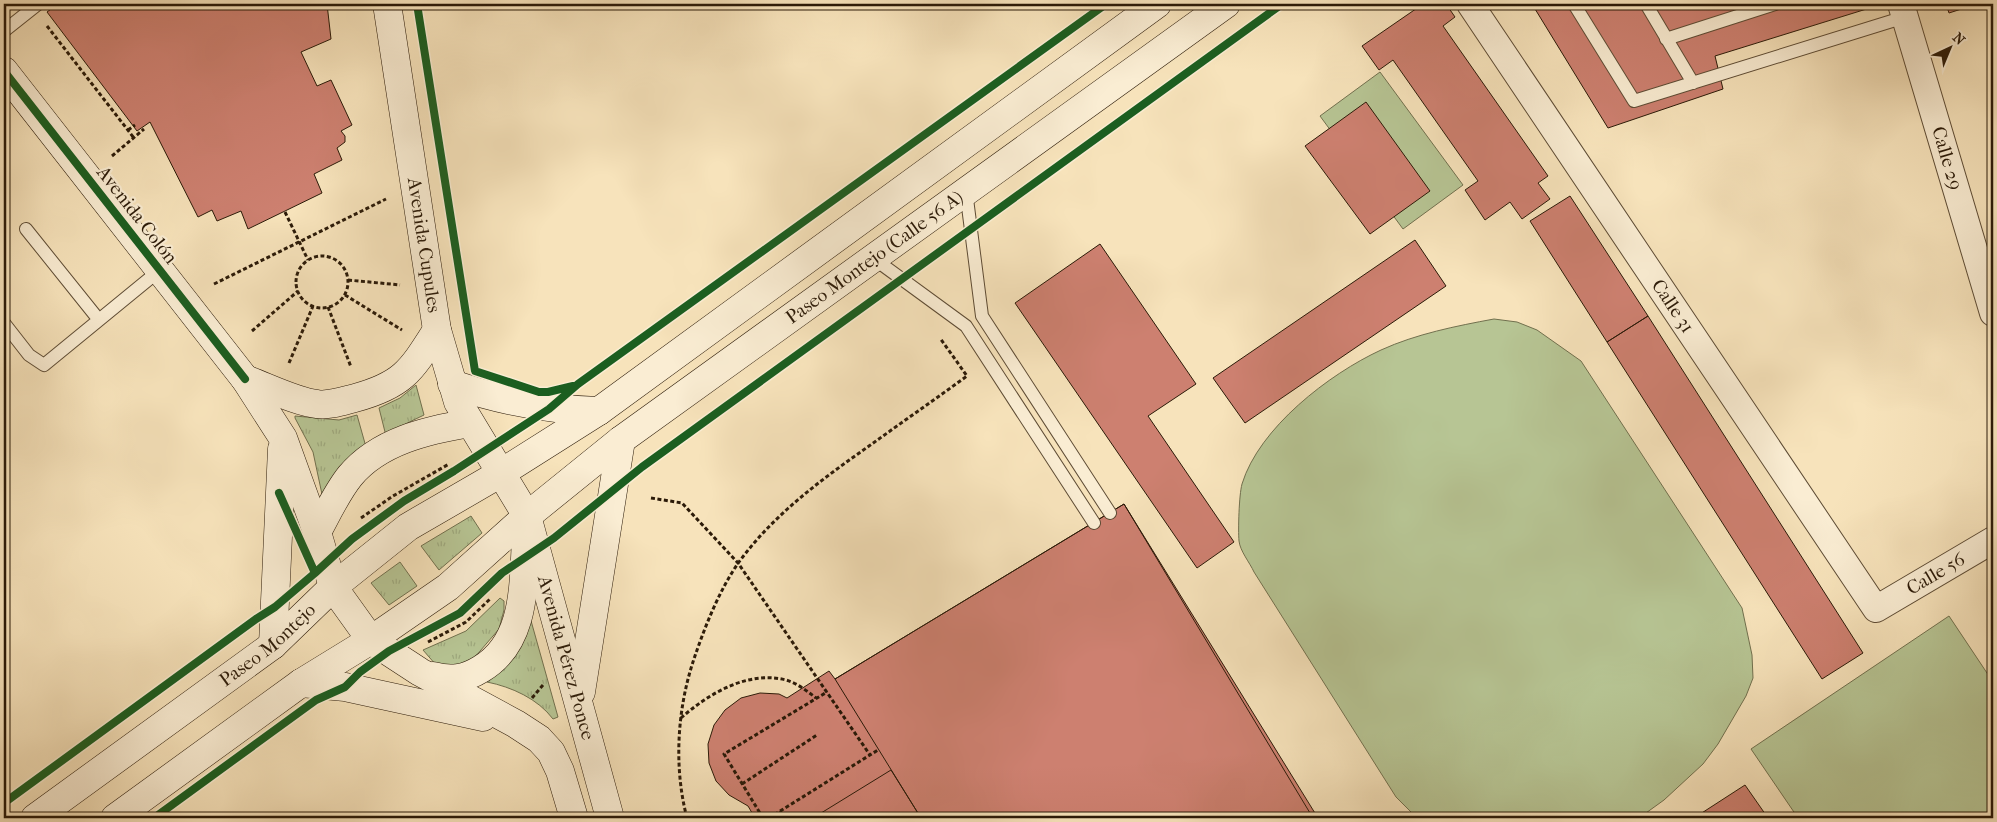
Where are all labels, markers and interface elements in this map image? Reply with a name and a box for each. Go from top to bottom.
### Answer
north arrow [1924,22,1974,72]
text: N [1949,29,1969,49]
street label: Calle 29 [1927,124,1967,193]
street label: Avenida Colón [91,161,182,268]
street label: Avenida Cupules [403,175,445,314]
street label: Paseo Montejo (Calle 56 A) [781,186,968,329]
street label: Calle 31 [1647,275,1699,337]
street label: Calle 56 [1903,548,1970,599]
street label: Avenida Pérez Ponce [533,572,599,742]
street label: Paseo Montejo [215,599,320,691]

